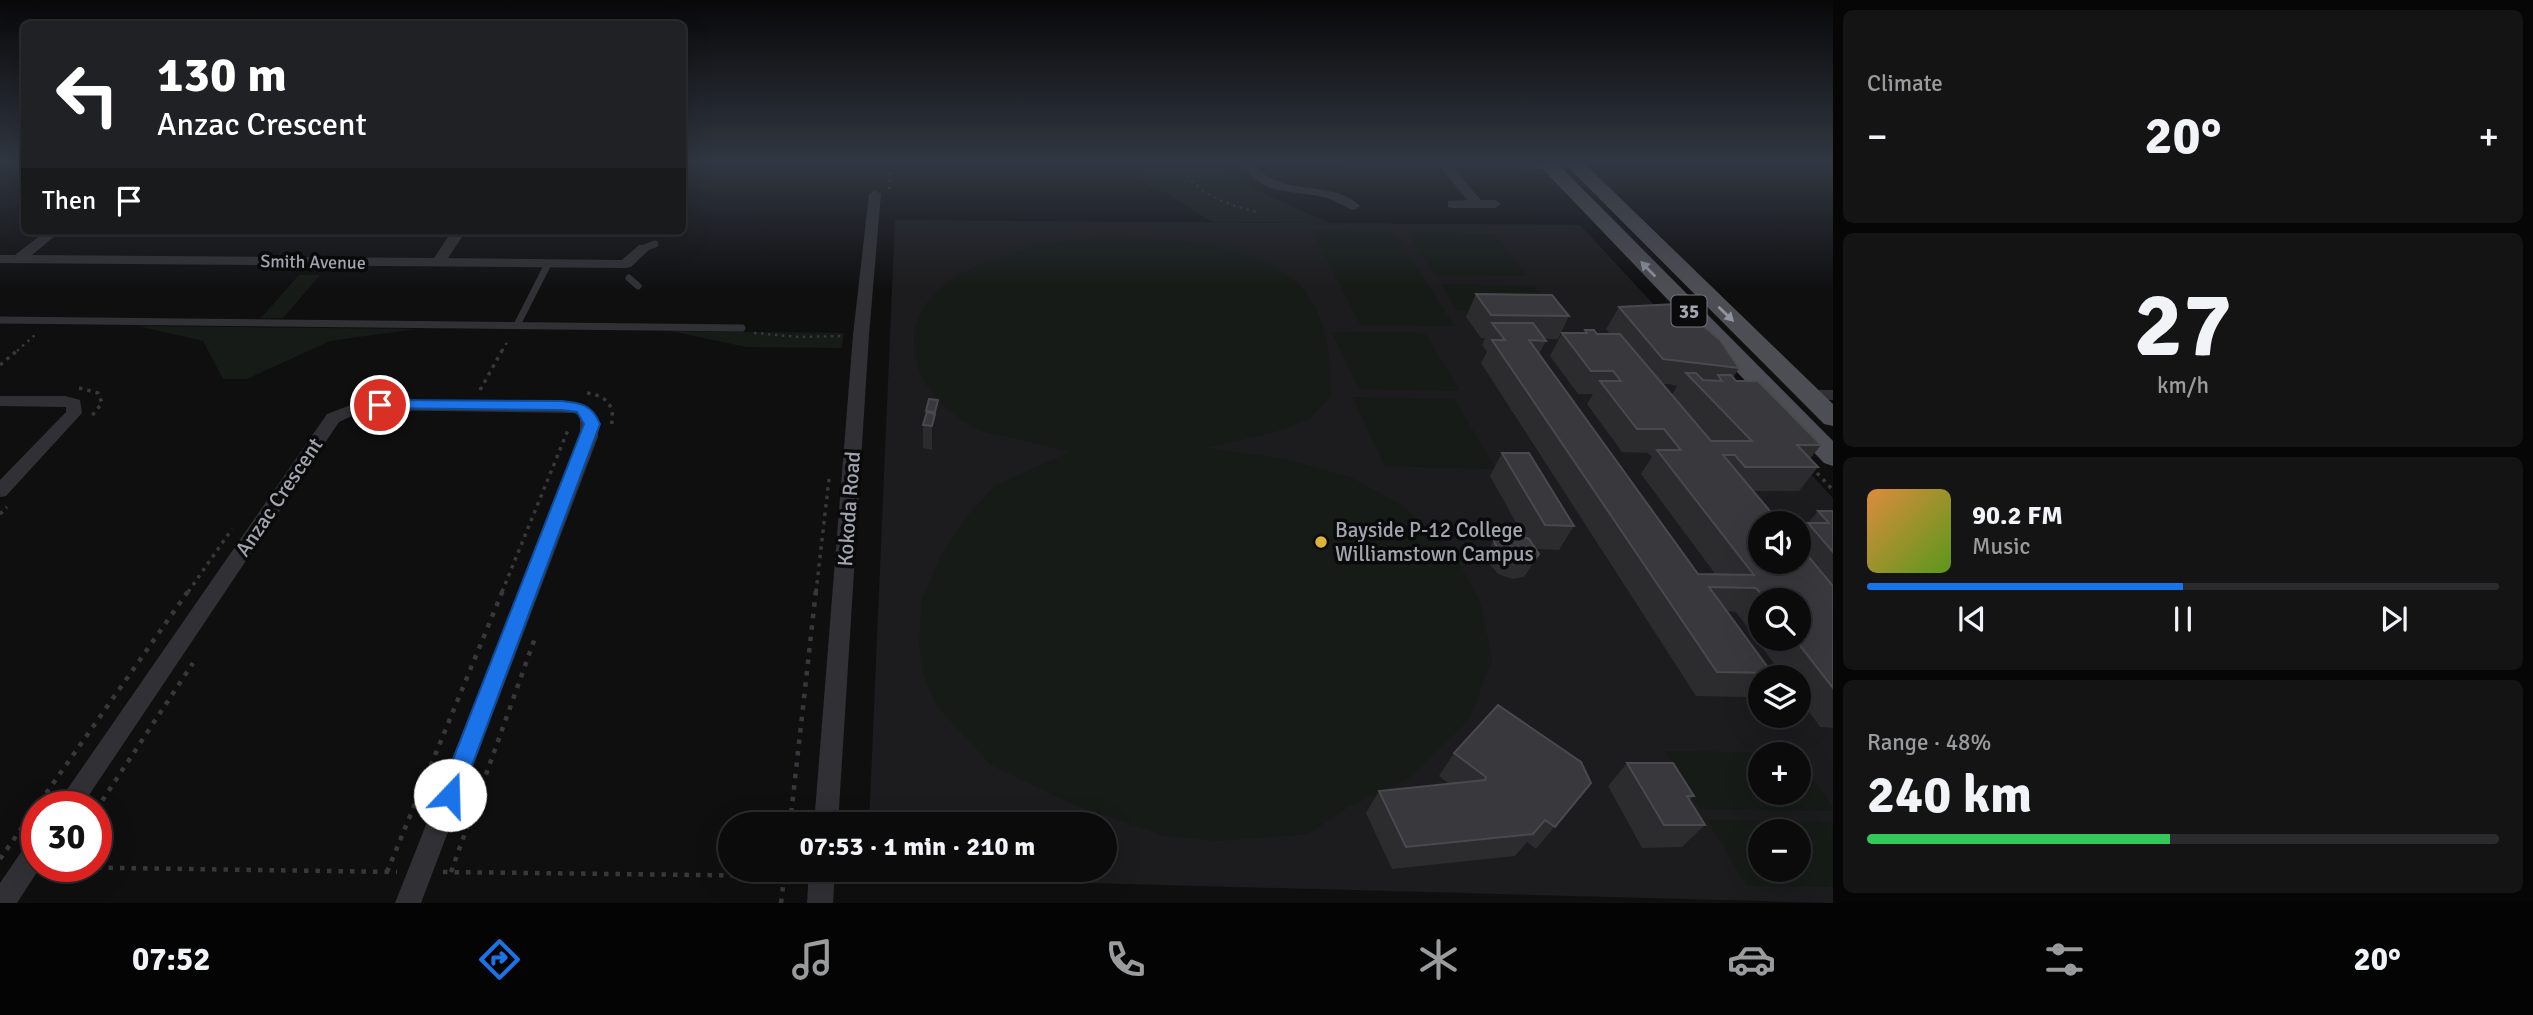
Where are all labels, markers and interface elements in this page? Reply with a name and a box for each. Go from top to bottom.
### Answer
text: 130 m [157,45,287,105]
icon: left [42,49,133,140]
text: Climate [1867,69,1943,98]
text: 20° [2145,104,2221,168]
text: Anzac Crescent [157,105,367,144]
text: − [1867,113,1888,160]
text: + [2478,113,2499,160]
icon: arrive [110,182,148,220]
text: Then [42,185,96,217]
street label: Smith Avenue [260,250,366,274]
one-way arrow [1640,260,1657,277]
text: 27 [2134,269,2232,382]
road number: 35 [1672,296,1706,326]
one-way arrow [1718,306,1735,323]
text: km/h [2157,371,2209,400]
pin [350,375,410,435]
icon: arrive [361,386,399,424]
street label: Anzac Crescent [230,433,328,561]
street label: Kokoda Road [832,450,866,568]
text: 90.2 FM [1972,500,2063,532]
map controls [1748,511,1811,882]
button: sound [1748,511,1811,574]
place label: Bayside P-12 College Williamstown Campus [1335,517,1534,567]
text: Music [1972,532,2030,561]
marker: Bayside P-12 College Williamstown Campus [1313,534,1329,550]
button: search [1748,588,1811,651]
icon: previous [1953,600,1991,638]
icon: pause [2164,600,2202,638]
icon: next [2375,600,2413,638]
button: layers [1748,665,1811,728]
text: Range · 48% [1867,728,1991,757]
button: + [1748,742,1811,805]
position arrow [413,758,487,832]
text: 240 km [1867,763,2032,827]
speed limit sign: 30 [21,791,112,882]
button: − [1748,819,1811,882]
text: 07:53 · 1 min · 210 m [800,831,1035,863]
icon: directions [475,935,524,984]
icon: music [788,935,837,984]
icon: phone [1101,935,1150,984]
icon: climate [1414,935,1463,984]
icon: car [1727,935,1776,984]
icon: filters [2040,935,2089,984]
text: 07:52 [132,940,211,979]
text: 20° [2353,940,2401,979]

